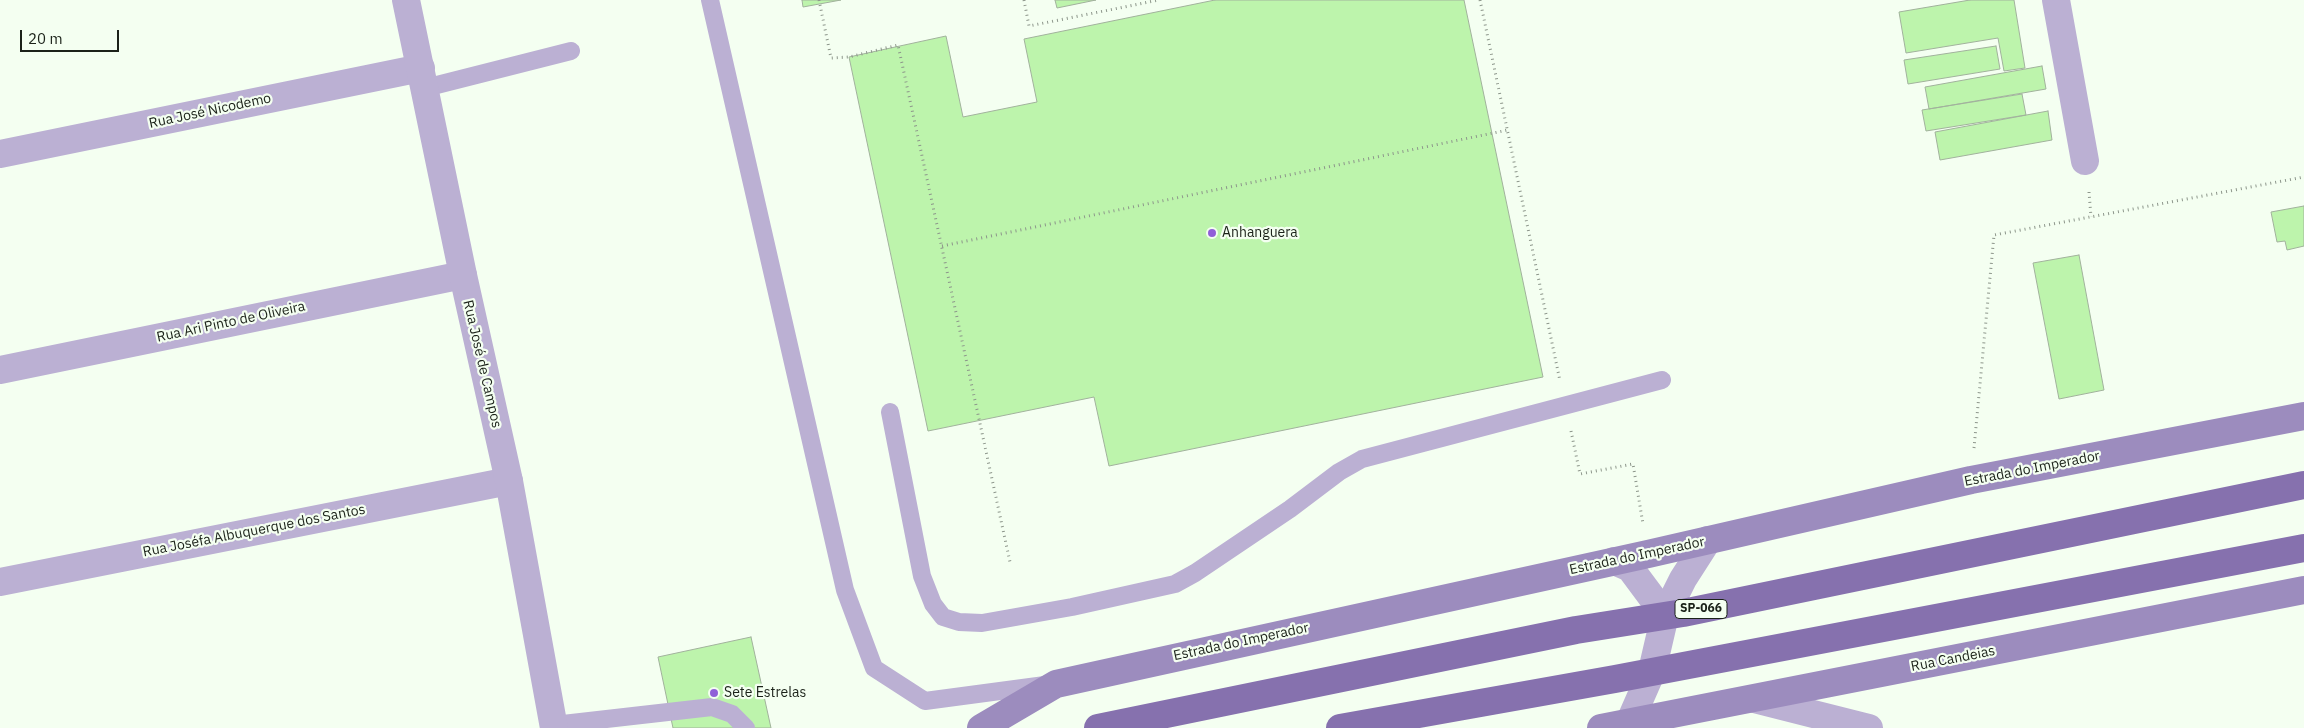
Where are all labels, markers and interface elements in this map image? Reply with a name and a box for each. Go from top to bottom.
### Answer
scale bar [22,20,121,52]
text: 20 m [28,29,63,48]
street label: Rua José Nicodemo [147,90,273,132]
place label: Anhanguera [1222,225,1298,241]
marker: Anhanguera [1206,227,1218,239]
street label: Rua Ari Pinto de Oliveira [155,298,307,346]
street label: Rua José de Campos [459,298,505,430]
street label: Estrada do Imperador [1963,448,2101,490]
street label: Rua Joséfa Albuquerque dos Santos [141,501,367,561]
street label: Estrada do Imperador [1568,533,1706,579]
road number: SP-066 [1675,600,1727,618]
street label: Estrada do Imperador [1172,619,1310,665]
street label: Rua Candeias [1909,643,1997,675]
place label: Sete Estrelas [724,685,806,701]
marker: Sete Estrelas [708,687,720,699]

